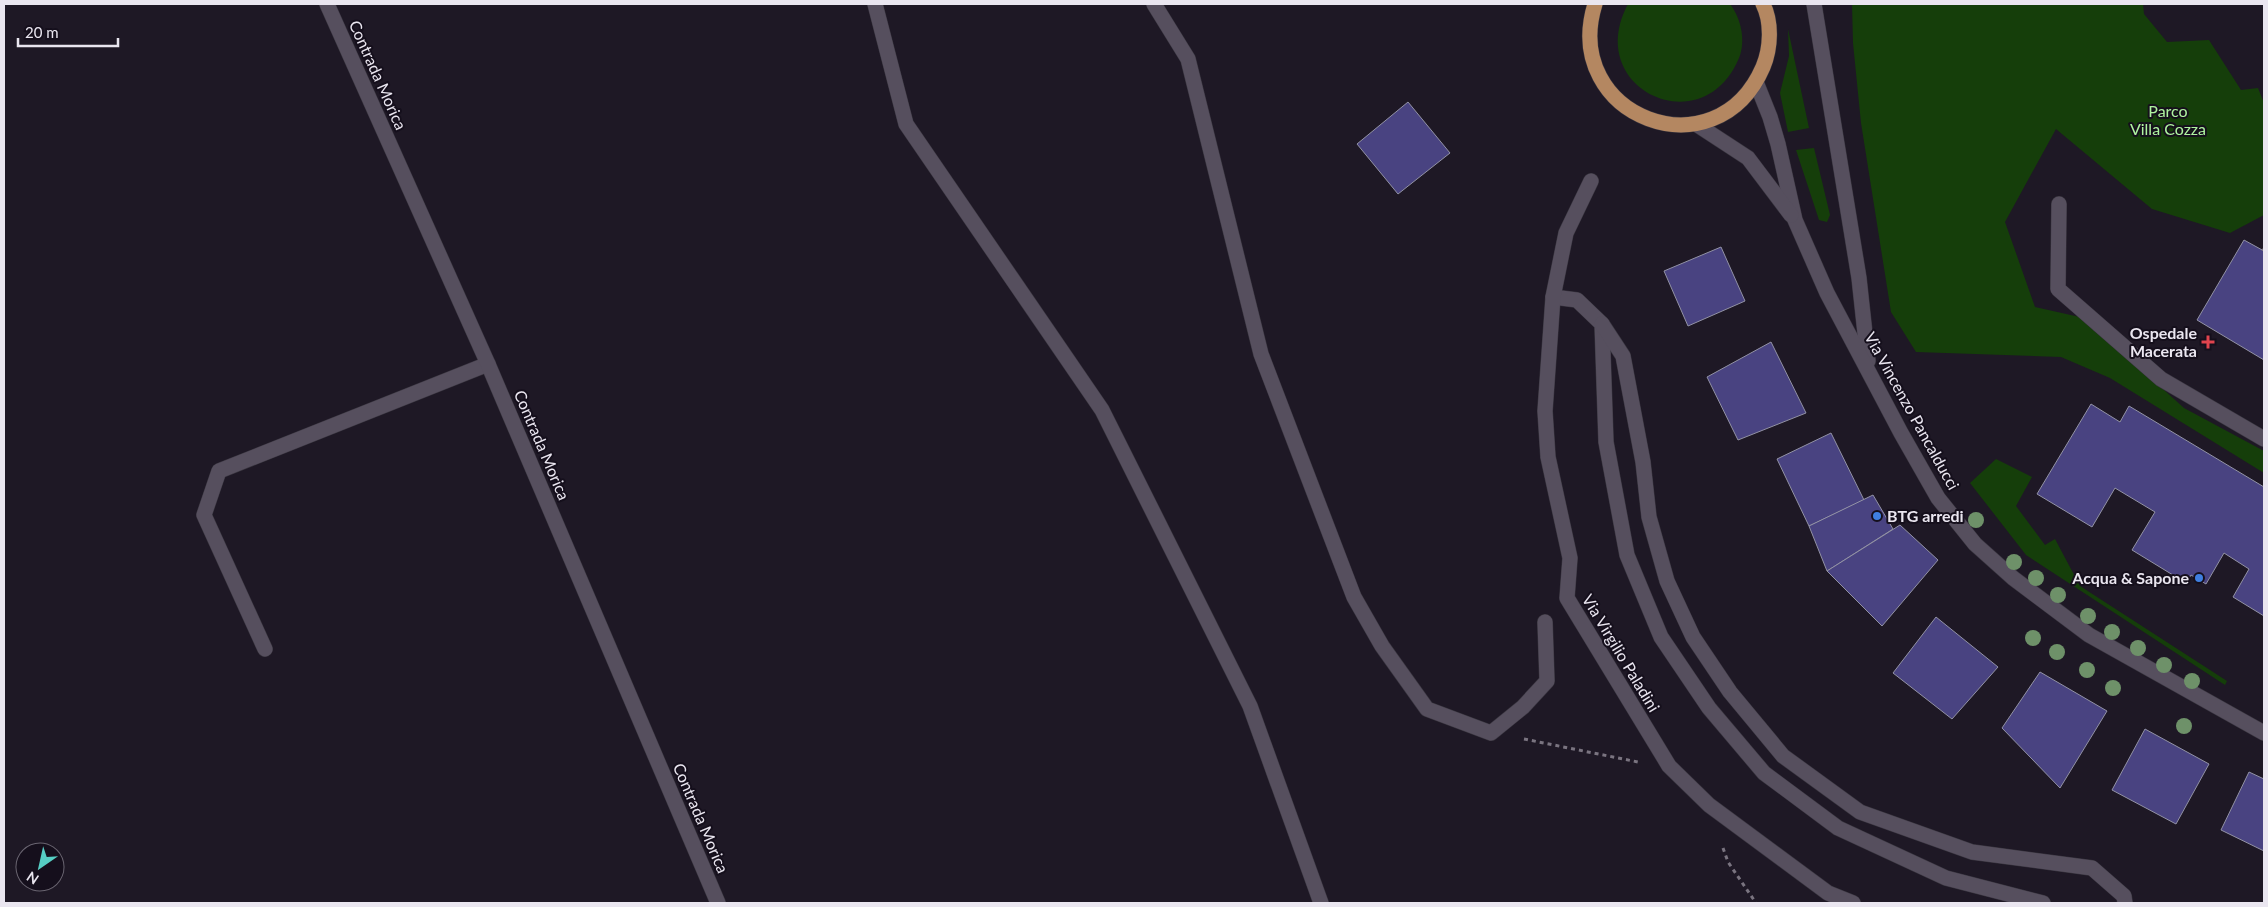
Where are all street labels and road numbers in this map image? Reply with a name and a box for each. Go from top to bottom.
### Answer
street label: Contrada Morica [346,17,411,132]
street label: Via Vincenzo Pancalducci [1861,329,1964,493]
street label: Contrada Morica [511,387,574,503]
street label: Via Virgilio Paladini [1579,590,1664,715]
street label: Contrada Morica [670,760,733,876]

